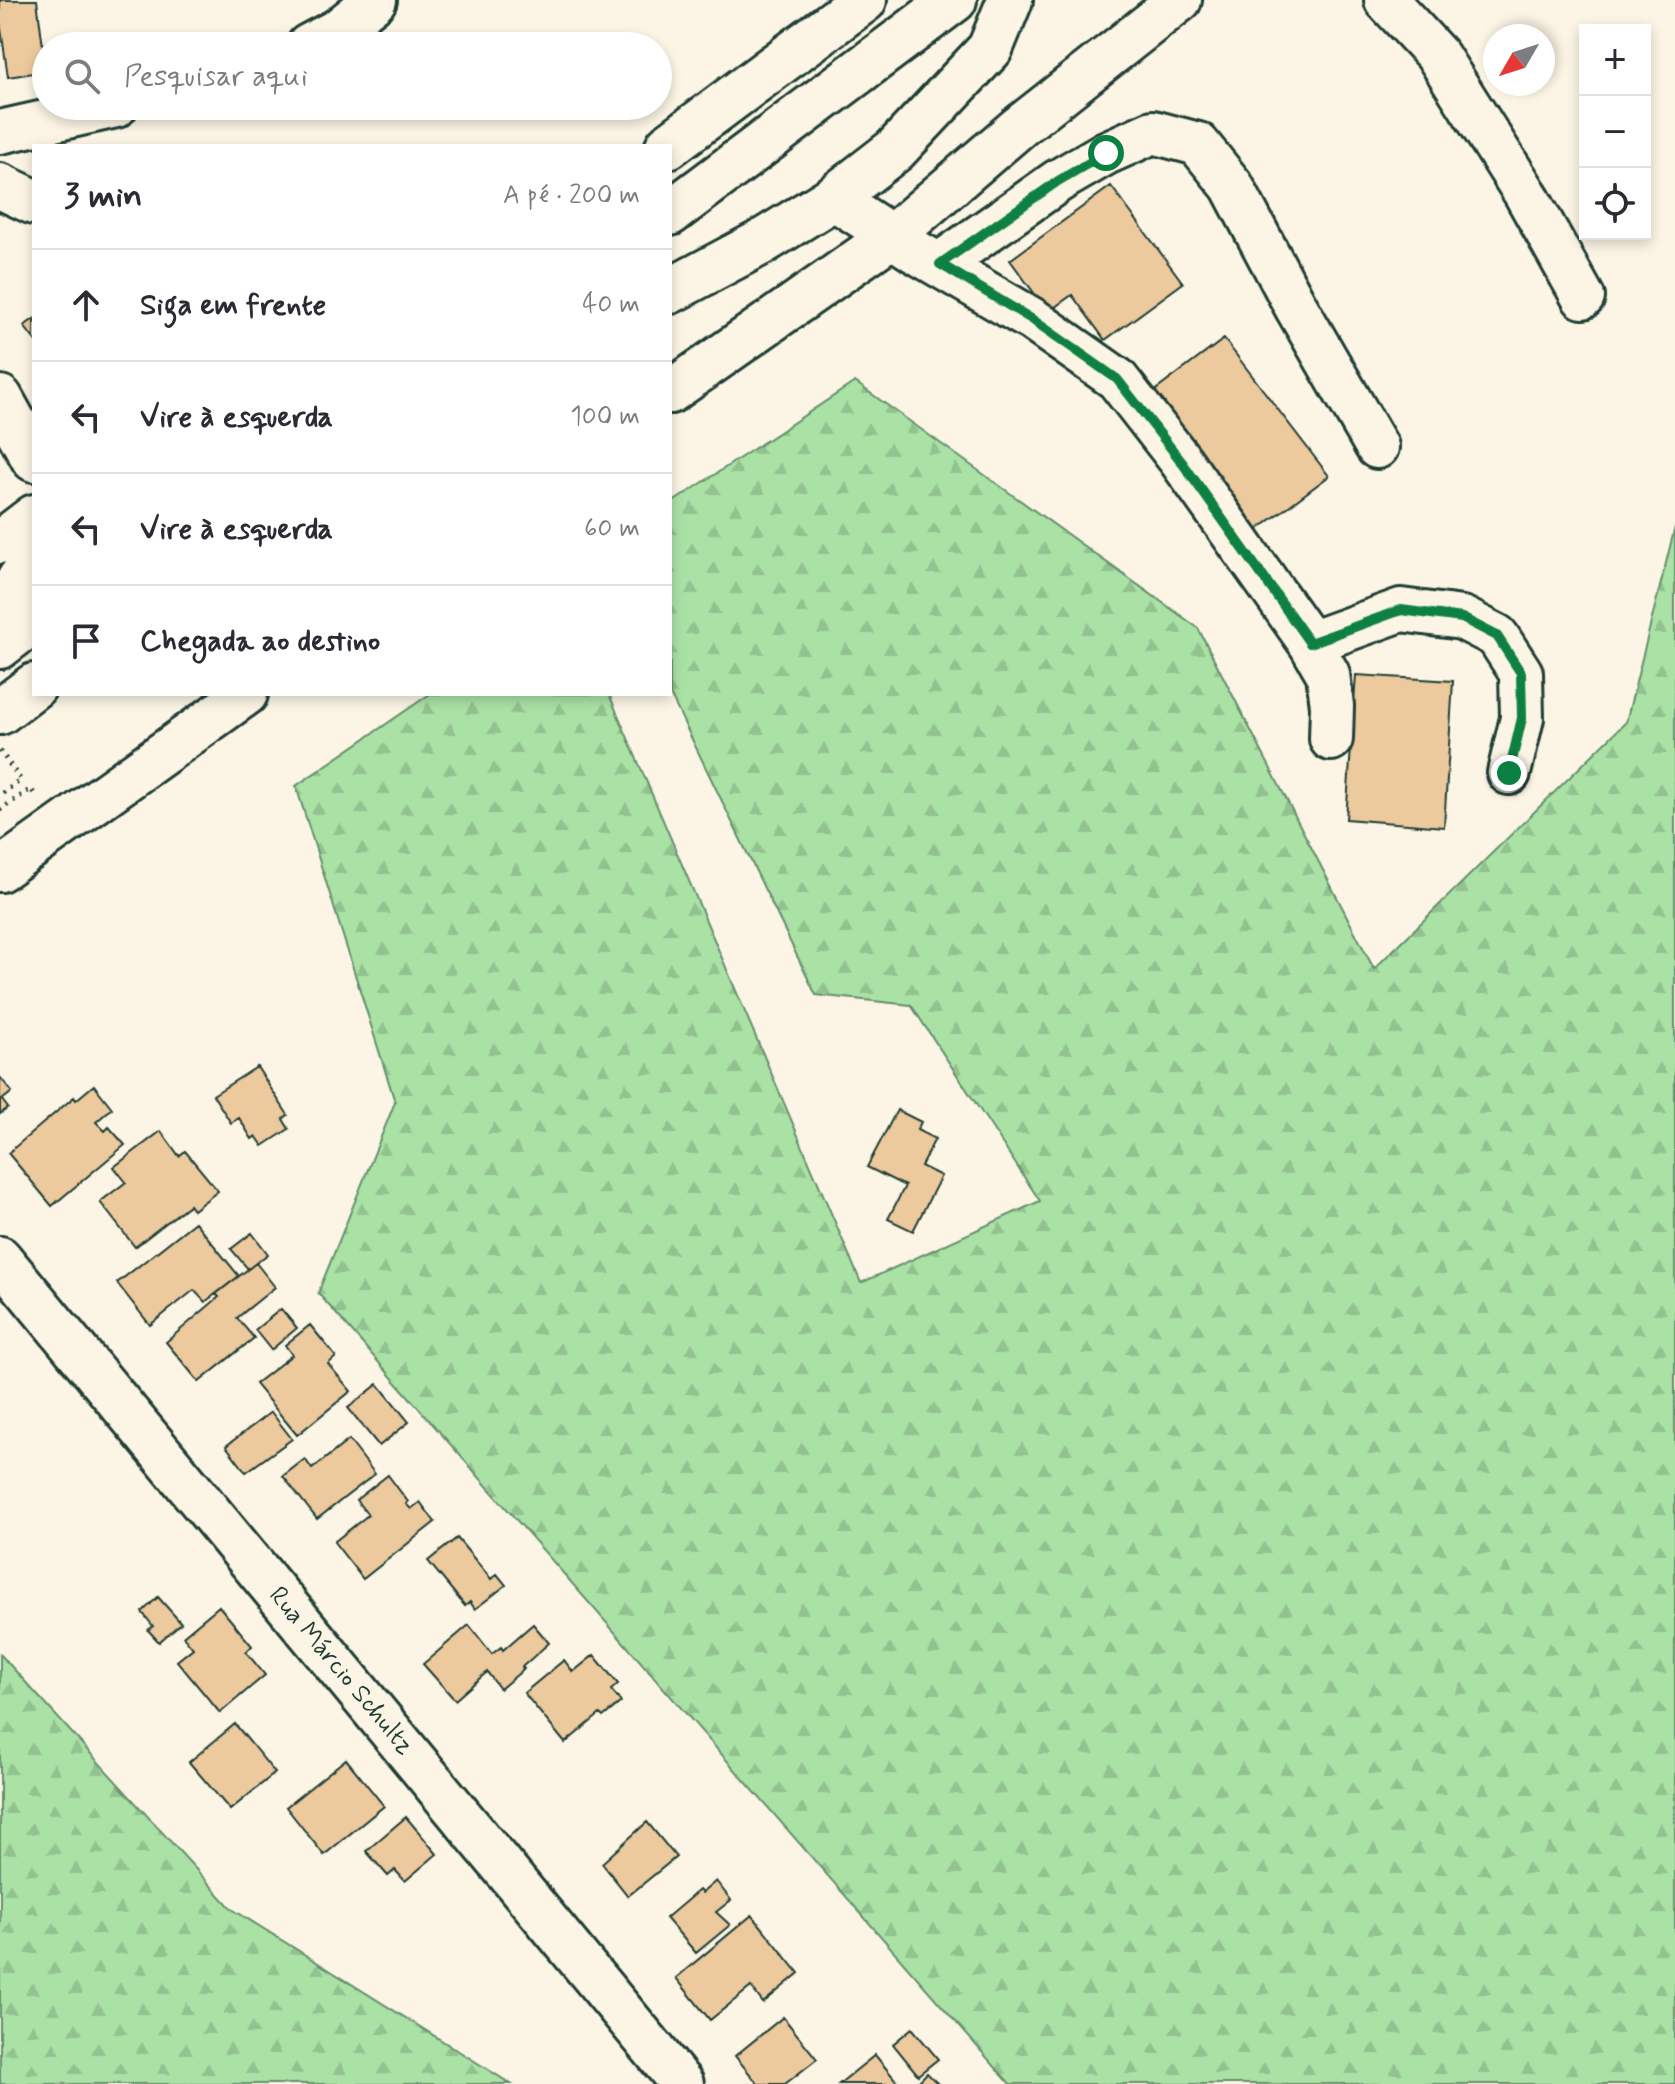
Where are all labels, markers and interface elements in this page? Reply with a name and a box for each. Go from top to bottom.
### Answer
north arrow [1483,24,1555,96]
map controls [1579,24,1651,240]
button: + [1579,24,1651,96]
search box [32,32,672,120]
icon: search [60,54,104,98]
text: Pesquisar aqui [124,57,308,96]
button: − [1579,96,1651,168]
route start [1088,135,1124,171]
button: locate [1579,168,1651,240]
text: 3 min [64,174,142,219]
text: A pé · 200 m [503,179,640,213]
icon: ahead [64,283,108,327]
text: Siga em frente [140,286,326,325]
text: 40 m [582,288,640,322]
icon: left [64,395,108,439]
text: Vire à esquerda [140,398,333,437]
text: 100 m [570,400,640,434]
icon: left [64,507,108,551]
text: Vire à esquerda [140,510,333,549]
text: 60 m [584,512,640,546]
icon: arrive [64,619,108,663]
text: Chegada ao destino [140,622,380,661]
route end [1491,755,1527,791]
street label: Rua Márcio Schultz [261,1580,421,1762]

